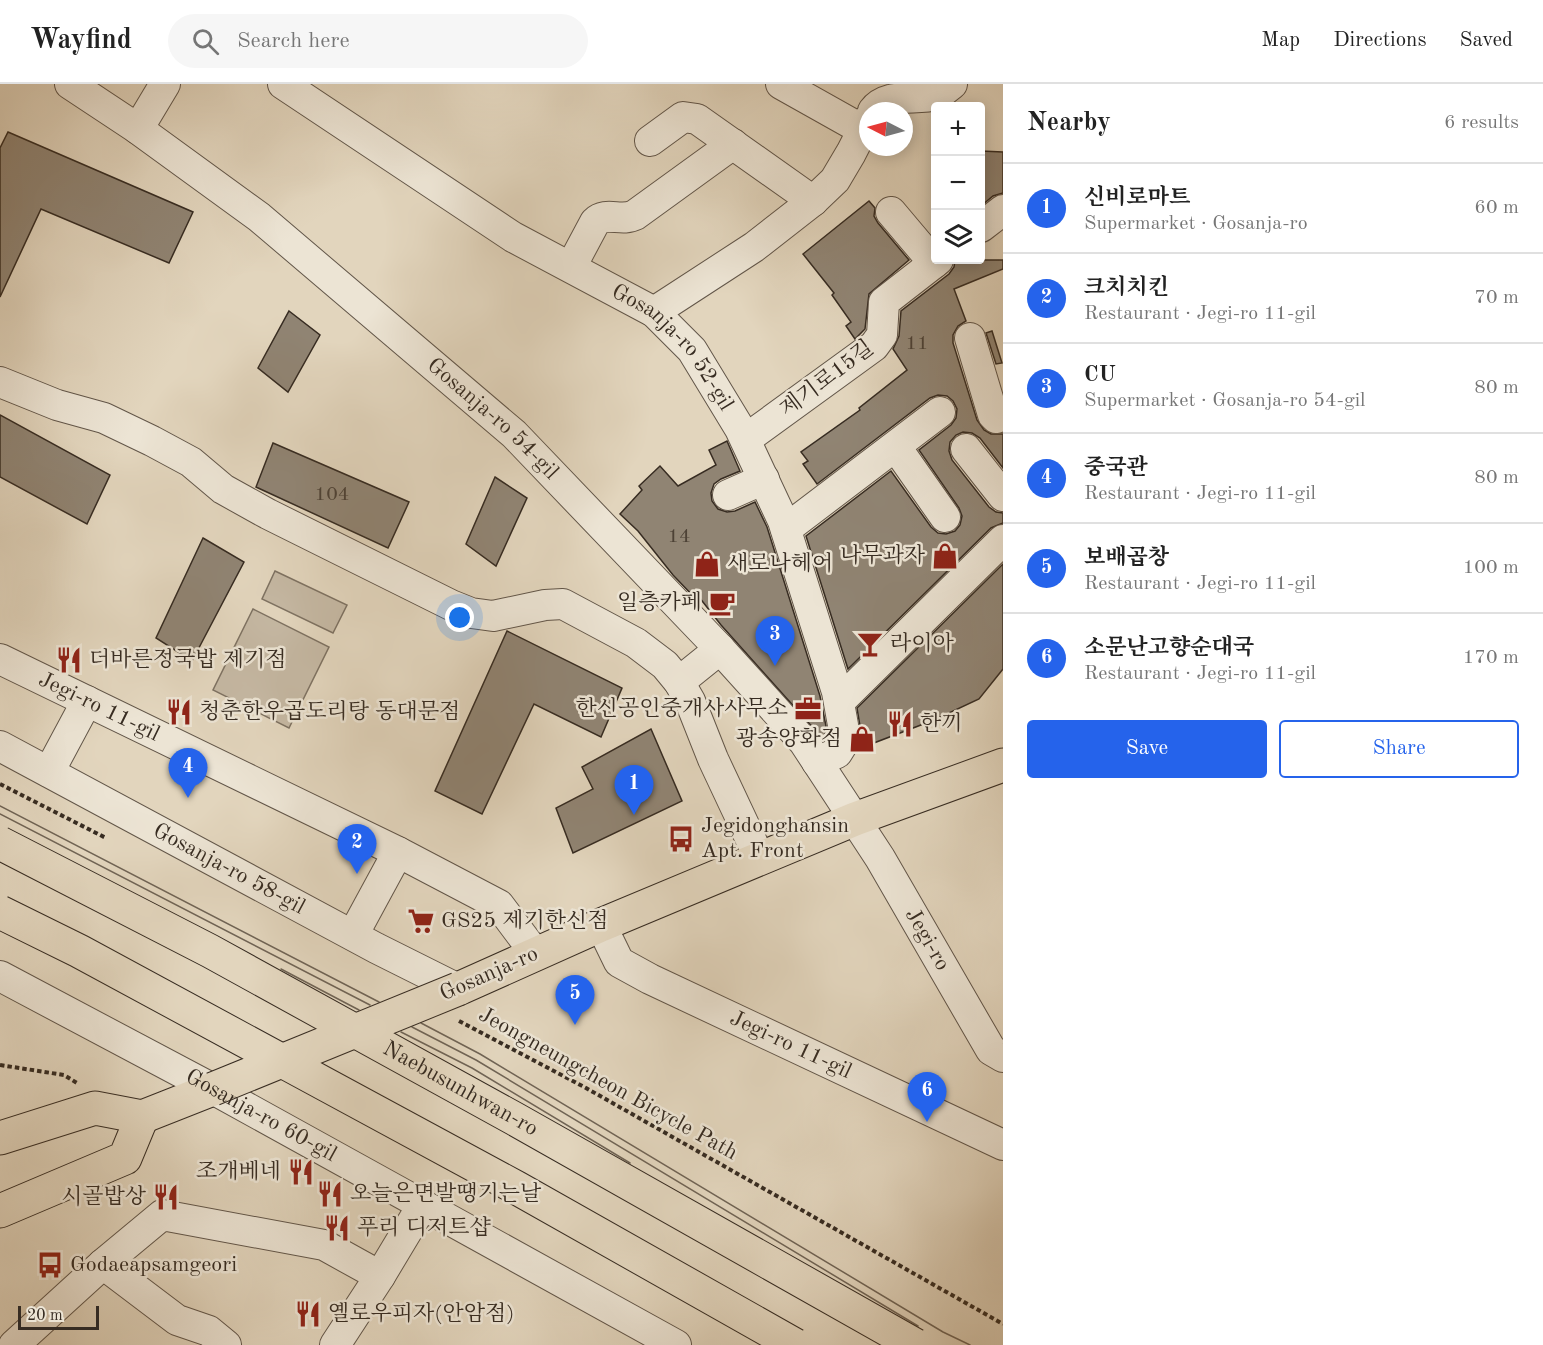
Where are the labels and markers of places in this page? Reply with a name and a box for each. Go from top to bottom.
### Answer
shop icon: 나무과자 [930,541,960,571]
place label: 나무과자 [840,544,926,567]
shop icon: 새로나헤어 [692,549,722,579]
place label: 새로나헤어 [727,552,833,575]
cafe icon: 일층카페 [707,588,737,618]
place label: 일층카페 [617,590,702,614]
pin: 3 [756,616,794,666]
bar icon: 라이아 [855,629,885,659]
place label: 라이아 [890,632,955,655]
restaurant icon: 더바른정국밥 제기점 [54,645,84,675]
place label: 더바른정국밥 제기점 [89,648,286,671]
office icon: 한신공인중개사사무소 [793,694,823,724]
restaurant icon: 청춘한우곱도리탕 동대문점 [164,697,194,727]
place label: 한신공인중개사사무소 [575,697,788,720]
place label: 청춘한우곱도리탕 동대문점 [199,699,460,723]
restaurant icon: 한끼 [885,709,915,739]
place label: 한끼 [920,712,963,735]
shop icon: 광송양화점 [847,724,877,754]
place label: 광송양화점 [736,726,842,750]
pin: 4 [168,748,207,798]
pin: 1 [614,766,654,815]
place label: Jegidonghansin Apt. Front [701,815,849,862]
pin: 2 [338,824,376,874]
bus stop icon: Jegidonghansin Apt. Front [666,824,696,854]
supermarket icon: GS25 제기한신점 [406,906,436,936]
place label: GS25 제기한신점 [441,909,608,932]
pin: 5 [556,976,594,1025]
pin: 6 [908,1072,946,1122]
restaurant icon: 조개베네 [286,1157,316,1187]
place label: 조개베네 [196,1160,281,1183]
restaurant icon: 오늘은면발땡기는날 [315,1179,345,1209]
place label: 오늘은면발땡기는날 [350,1181,542,1205]
restaurant icon: 시골밥상 [151,1182,181,1212]
place label: 시골밥상 [61,1185,147,1208]
restaurant icon: 푸리 디저트샵 [322,1213,352,1243]
place label: 푸리 디저트샵 [357,1216,491,1239]
bus stop icon: Godaeapsamgeori [35,1250,65,1280]
place label: Godaeapsamgeori [70,1254,237,1276]
restaurant icon: 옐로우피자(안암점) [293,1299,323,1329]
place label: 옐로우피자(안암점) [328,1302,514,1325]

